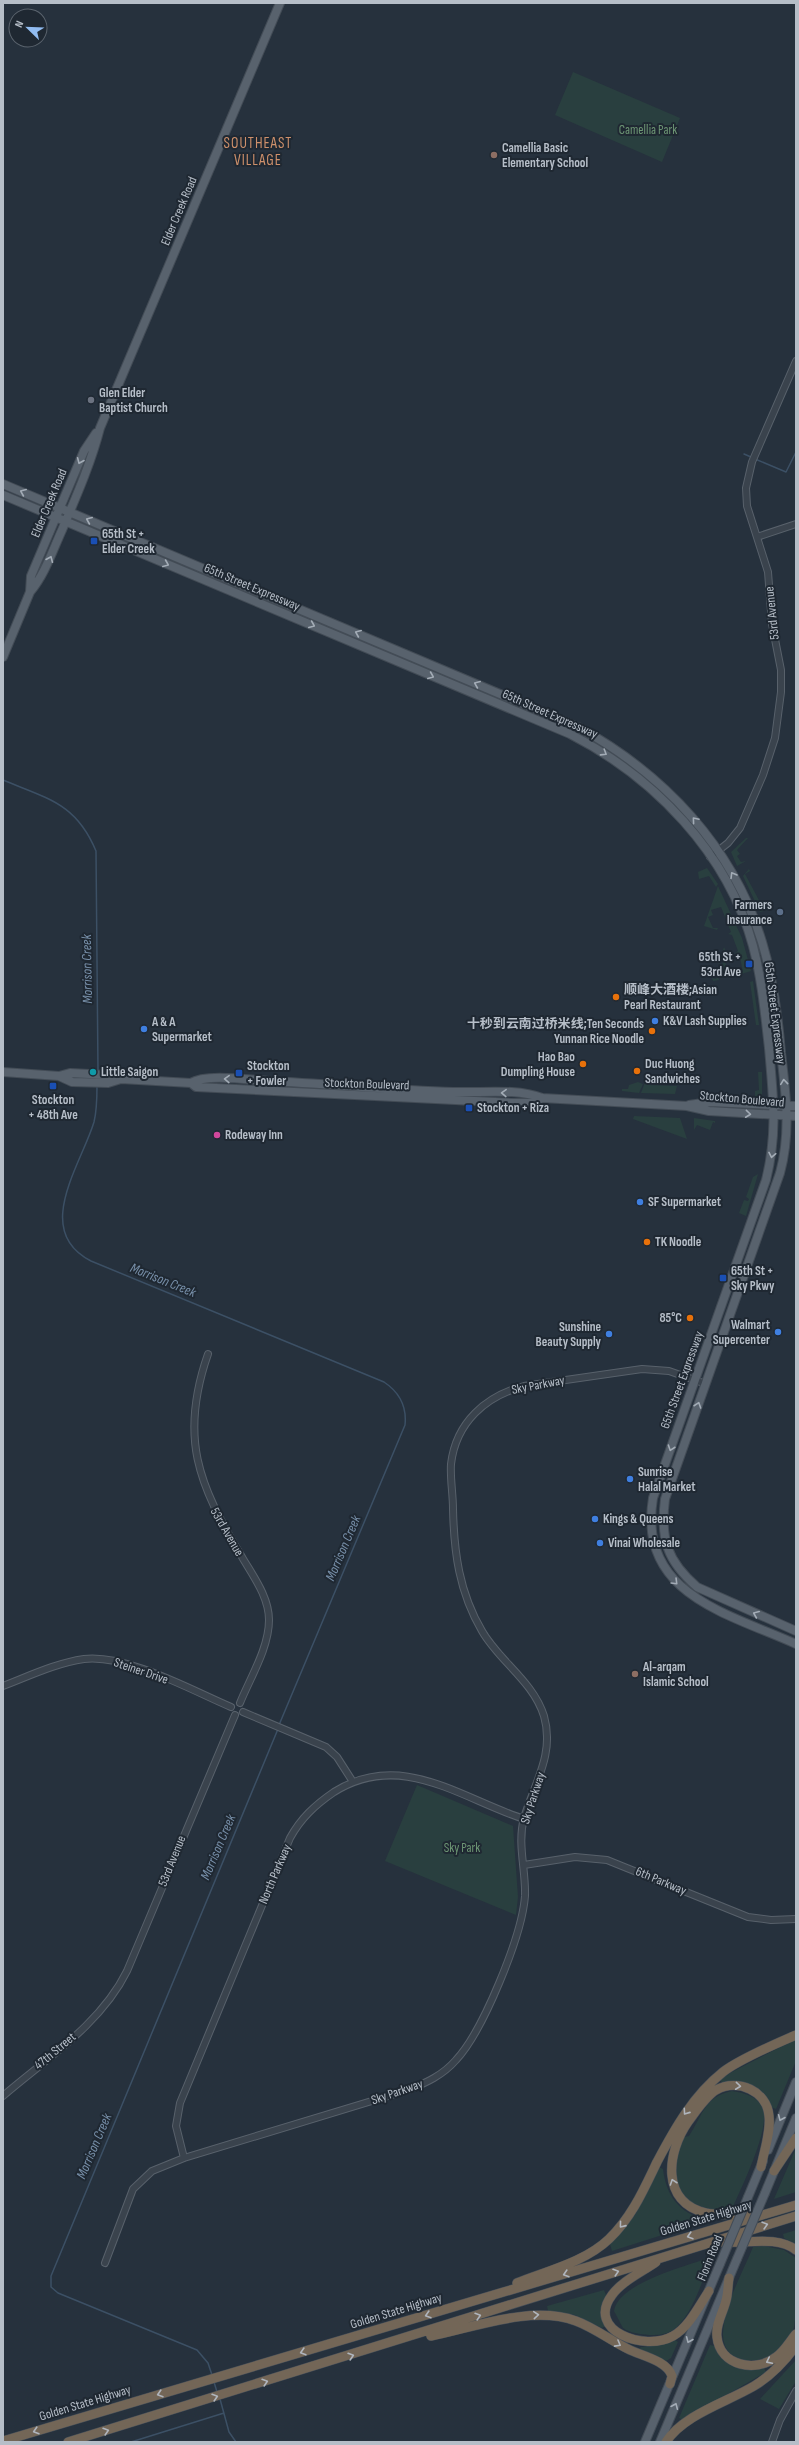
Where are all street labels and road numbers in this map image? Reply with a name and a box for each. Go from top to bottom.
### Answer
street label: Elder Creek Road [157,174,201,248]
street label: Elder Creek Road [27,466,71,540]
street label: 65th Street Expressway [202,560,302,614]
street label: 53rd Avenue [761,586,783,640]
street label: 65th Street Expressway [500,686,600,742]
street label: 65th Street Expressway [761,961,789,1065]
street label: Stockton Boulevard [324,1075,410,1093]
street label: Stockton Boulevard [699,1087,785,1111]
street label: 65th Street Expressway [657,1329,707,1431]
street label: Sky Parkway [510,1372,566,1398]
street label: 53rd Avenue [207,1505,247,1559]
street label: Steiner Drive [112,1654,170,1688]
street label: Sky Parkway [517,1770,549,1826]
street label: 53rd Avenue [155,1833,189,1889]
street label: North Parkway [255,1842,295,1906]
street label: 6th Parkway [633,1863,689,1899]
street label: 47th Street [31,2029,79,2073]
street label: Sky Parkway [369,2076,425,2108]
street label: Golden State Highway [658,2196,754,2240]
street label: Florin Road [694,2233,726,2283]
street label: Golden State Highway [348,2289,444,2333]
street label: Golden State Highway [37,2381,133,2425]

